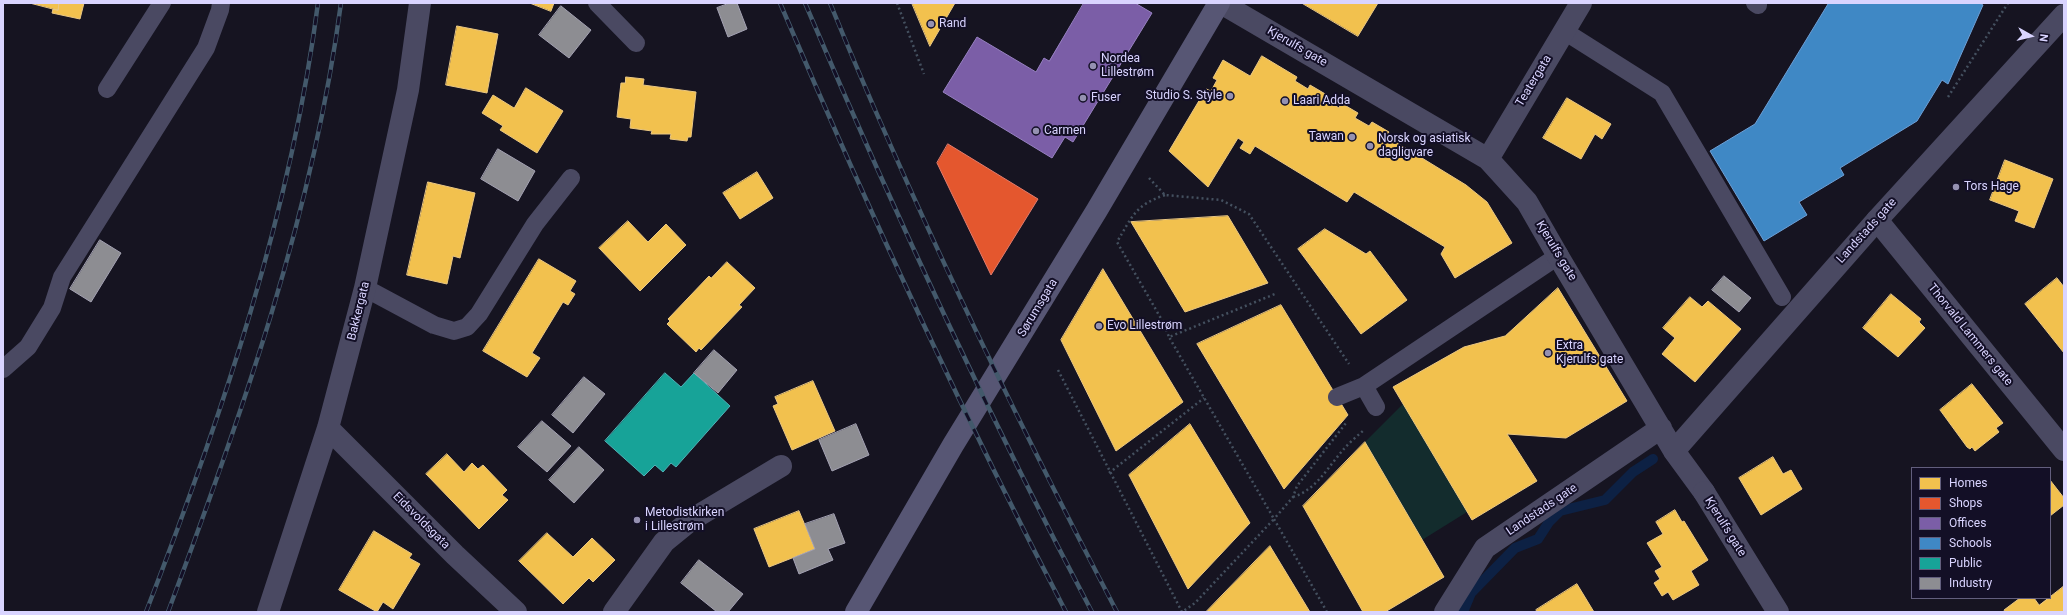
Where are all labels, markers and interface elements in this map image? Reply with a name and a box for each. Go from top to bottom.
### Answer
north arrow [2011,16,2051,56]
place label: Rand [939,17,966,31]
marker: Rand [926,19,936,29]
street label: Kjerulfs gate [1264,24,1330,70]
text: N [2036,33,2050,42]
place label: Nordea Lillestrøm [1101,52,1154,80]
street label: Teatergata [1513,53,1555,109]
marker: Nordea Lillestrøm [1088,61,1098,71]
place label: Studio S. Style [1146,89,1222,103]
place label: Fuser [1091,91,1121,105]
marker: Studio S. Style [1225,91,1235,101]
marker: Fuser [1078,93,1088,103]
place label: Laari Adda [1293,94,1350,108]
marker: Laari Adda [1280,96,1290,106]
place label: Carmen [1044,124,1086,138]
marker: Carmen [1031,126,1041,136]
place label: Tawan [1309,130,1344,144]
marker: Tawan [1347,132,1357,142]
place label: Norsk og asiatisk dagligvare [1378,132,1471,160]
marker: Norsk og asiatisk dagligvare [1365,141,1375,151]
place label: Tors Hage [1964,180,2019,194]
marker: Tors Hage [1951,182,1961,192]
street label: Landstads gate [1834,196,1900,266]
street label: Kjerulfs gate [1533,218,1579,284]
street label: Sørumsgata [1015,276,1061,340]
street label: Bakkergata [345,280,373,342]
street label: Thorvald Lammers gate [1924,281,2016,389]
place label: Evo Lillestrøm [1107,319,1182,333]
marker: Evo Lillestrøm [1094,321,1104,331]
place label: Extra Kjerulfs gate [1556,339,1623,367]
marker: Extra Kjerulfs gate [1543,348,1553,358]
legend [1911,467,2051,599]
text: Homes [1949,476,1987,490]
street label: Landstads gate [1504,481,1580,539]
street label: Eidsvoldsgata [389,489,453,553]
street label: Kjerulfs gate [1701,495,1749,559]
text: Shops [1949,496,1983,510]
place label: Metodistkirken i Lillestrøm [645,506,724,534]
marker: Metodistkirken i Lillestrøm [632,515,642,525]
text: Offices [1949,516,1986,530]
text: Schools [1949,536,1992,550]
text: Public [1949,556,1982,570]
text: Industry [1949,576,1992,590]

